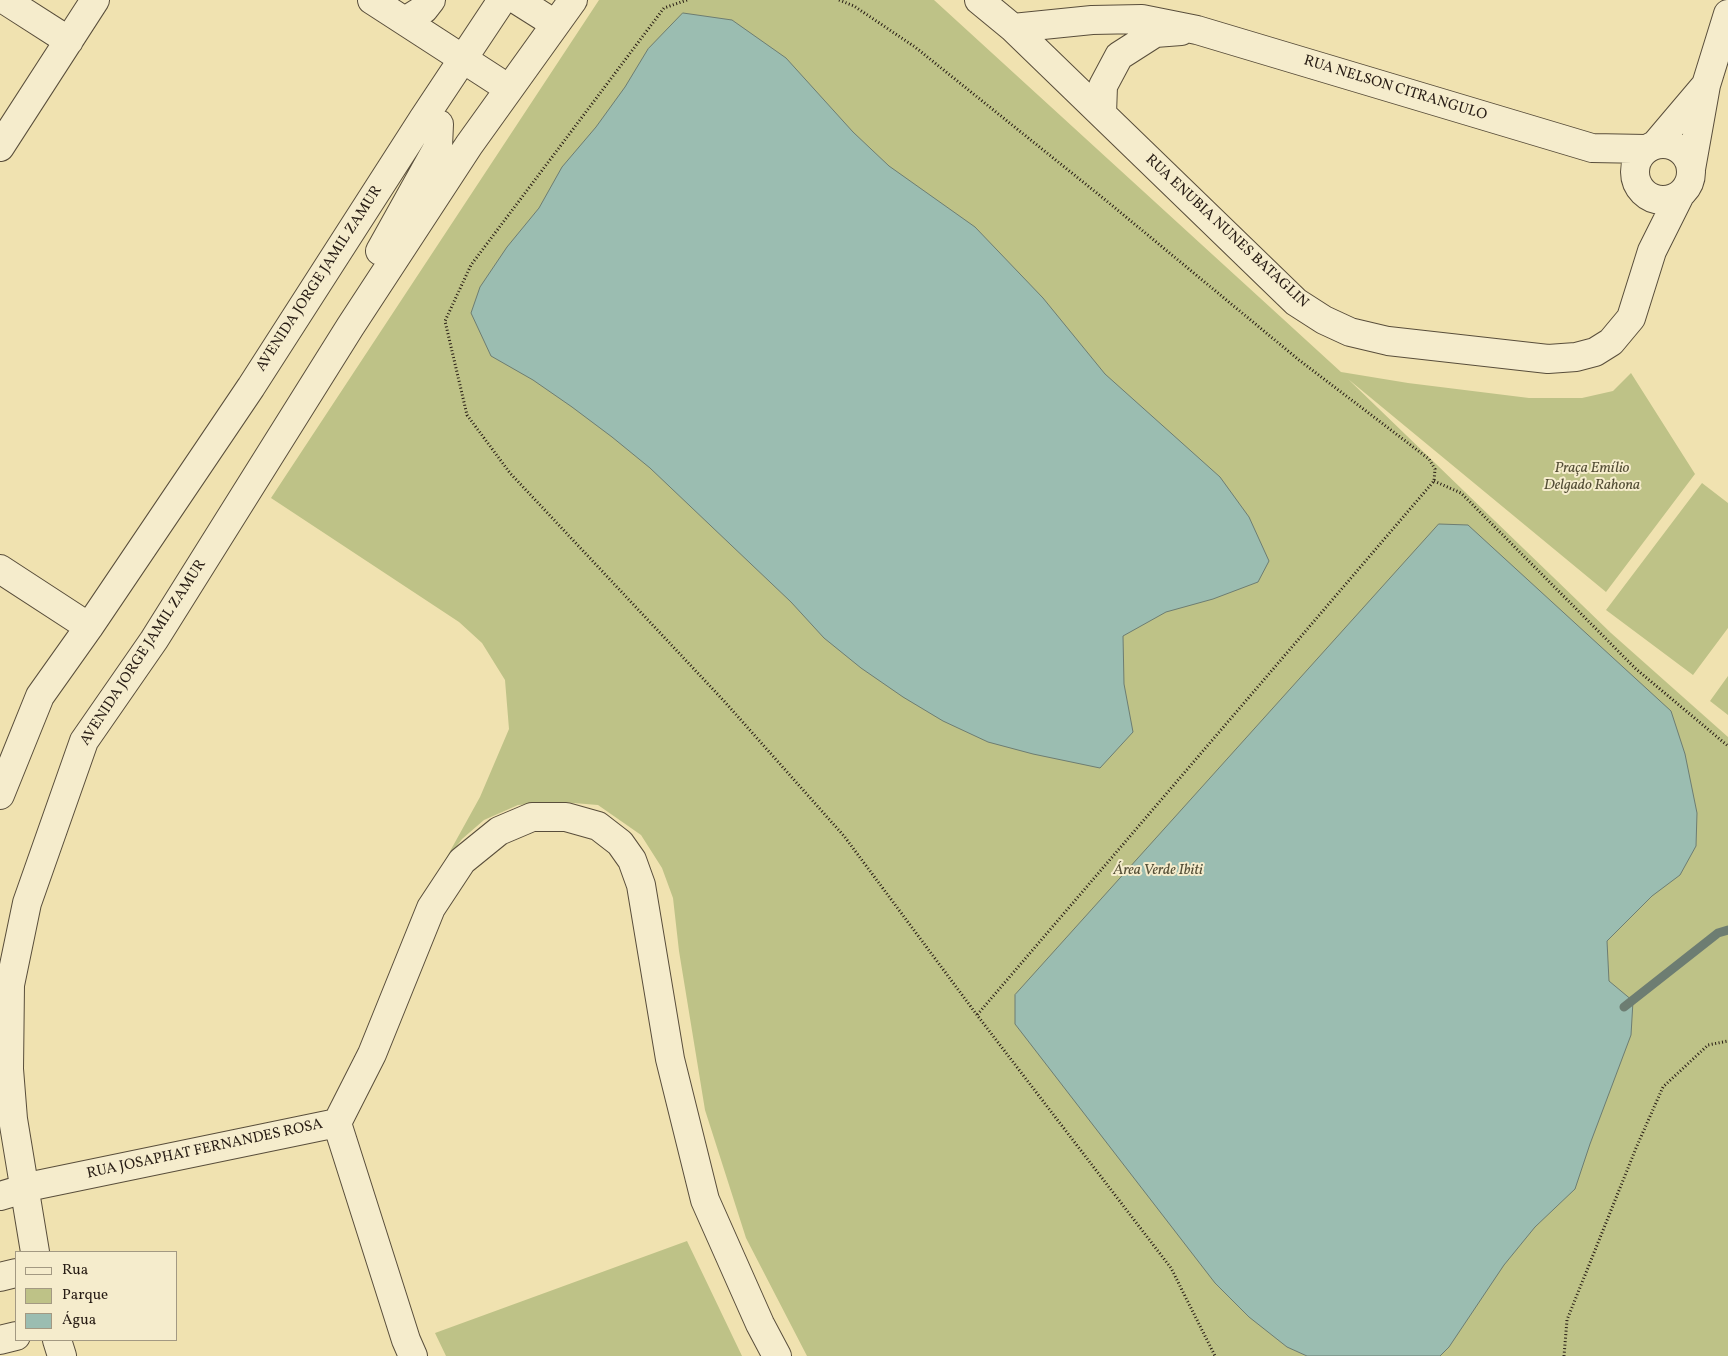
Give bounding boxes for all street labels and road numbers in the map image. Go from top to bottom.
street label: RUA NELSON CITRANGULO [1301,53,1489,125]
street label: RUA ENUBIA NUNES BATAGLIN [1141,152,1311,312]
street label: AVENIDA JORGE JAMIL ZAMUR [253,183,387,375]
street label: AVENIDA JORGE JAMIL ZAMUR [77,557,211,749]
street label: RUA JOSAPHAT FERNANDES ROSA [85,1116,325,1184]

